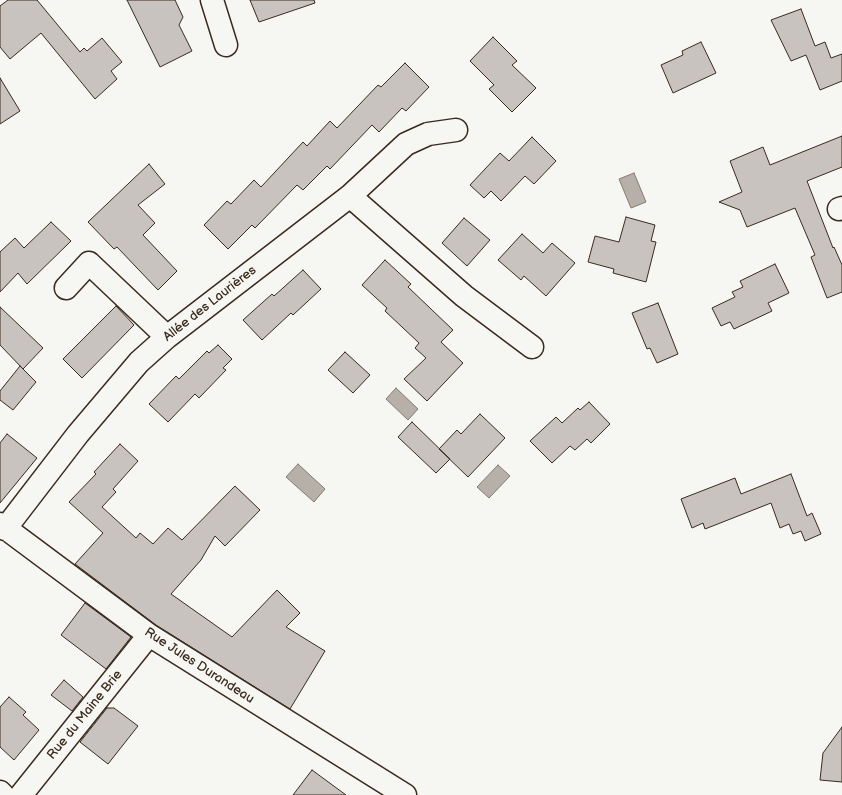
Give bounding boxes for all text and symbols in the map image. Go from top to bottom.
street label: Allée des Laurières [160,263,260,345]
street label: Rue Jules Durandeau [141,625,257,707]
street label: Rue du Maine Brie [44,667,126,763]

